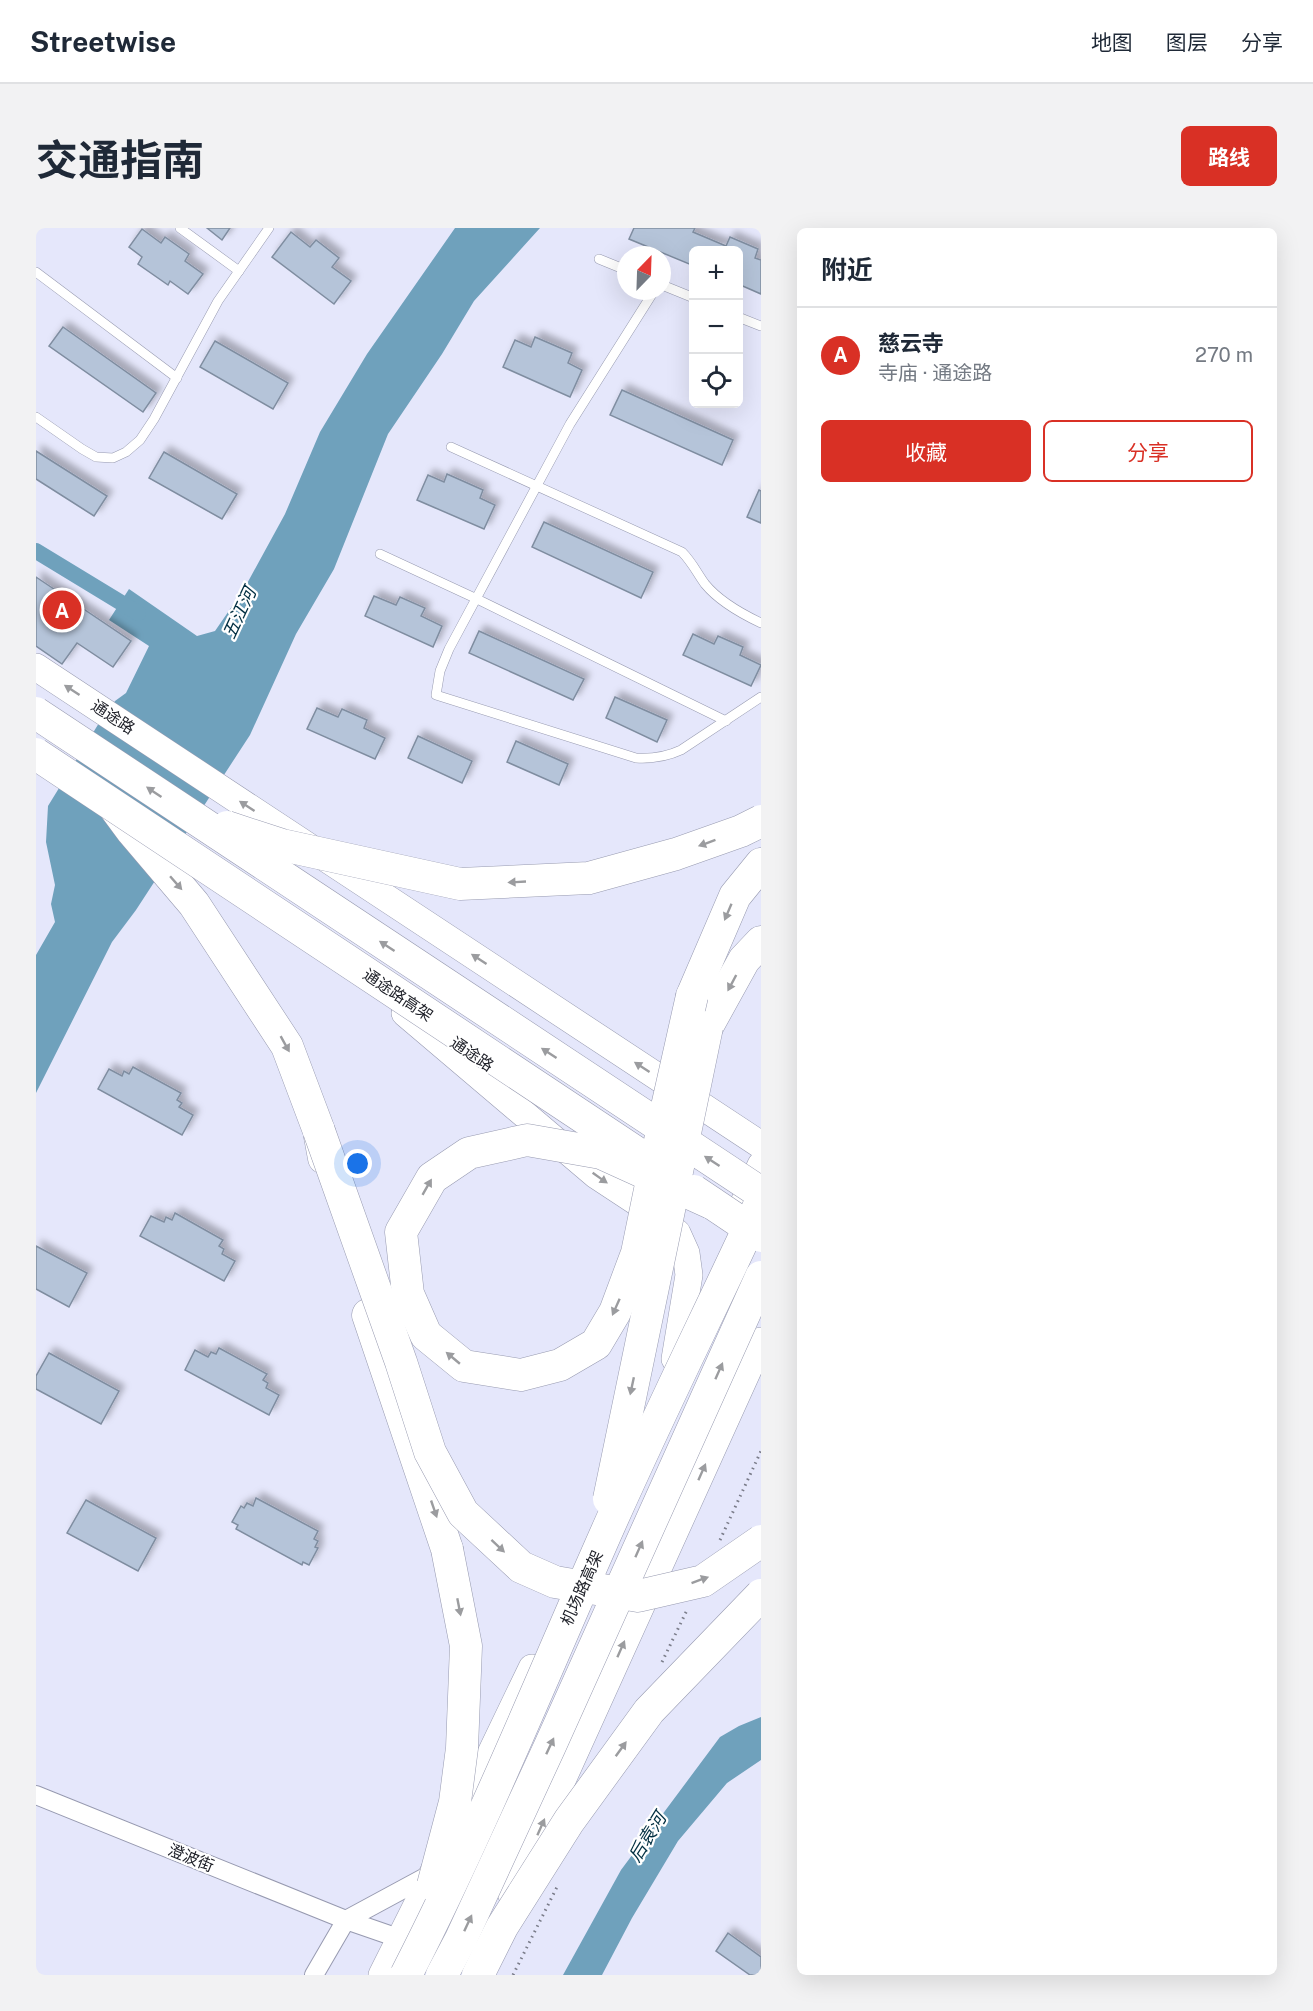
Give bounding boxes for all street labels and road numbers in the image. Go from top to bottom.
street label: 通途路 [88,696,138,738]
street label: 通途路高架 [360,965,436,1025]
street label: 通途路 [447,1033,497,1075]
street label: 机场路高架 [557,1548,607,1628]
street label: 澄波街 [165,1840,217,1876]

